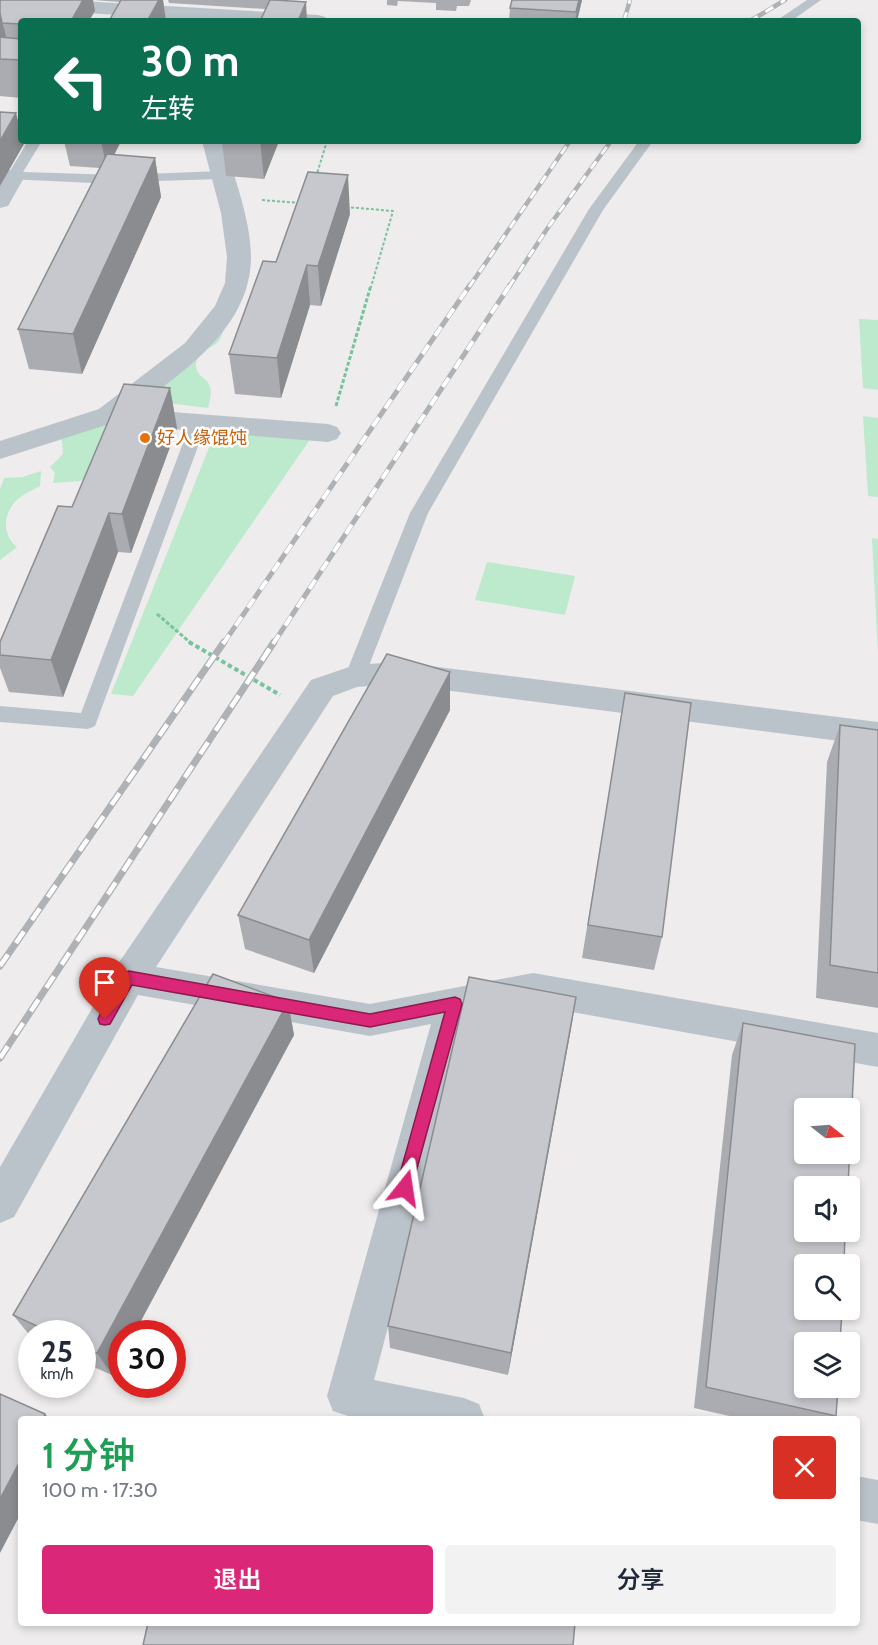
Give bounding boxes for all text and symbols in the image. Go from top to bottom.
text: 30 m [141,35,239,87]
icon: left [42,42,120,120]
text: 左转 [141,92,195,125]
place label: 好人缘馄饨 [157,427,247,449]
marker: 好人缘馄饨 [138,431,152,445]
pin [79,957,130,1019]
icon: arrive [88,966,121,999]
north arrow [794,1098,860,1164]
map controls [794,1098,860,1398]
position arrow [373,1156,437,1220]
button: sound [794,1176,860,1242]
button: search [794,1254,860,1320]
speed limit sign: 30 [108,1320,186,1398]
button: layers [794,1332,860,1398]
text: 25 [41,1333,73,1370]
text: km/h [41,1365,73,1383]
text: 1 分钟 [42,1433,135,1477]
button: close [773,1436,836,1499]
text: 100 m · 17:30 [42,1478,158,1502]
button: 退出 [42,1545,433,1614]
button: 分享 [445,1545,836,1614]

